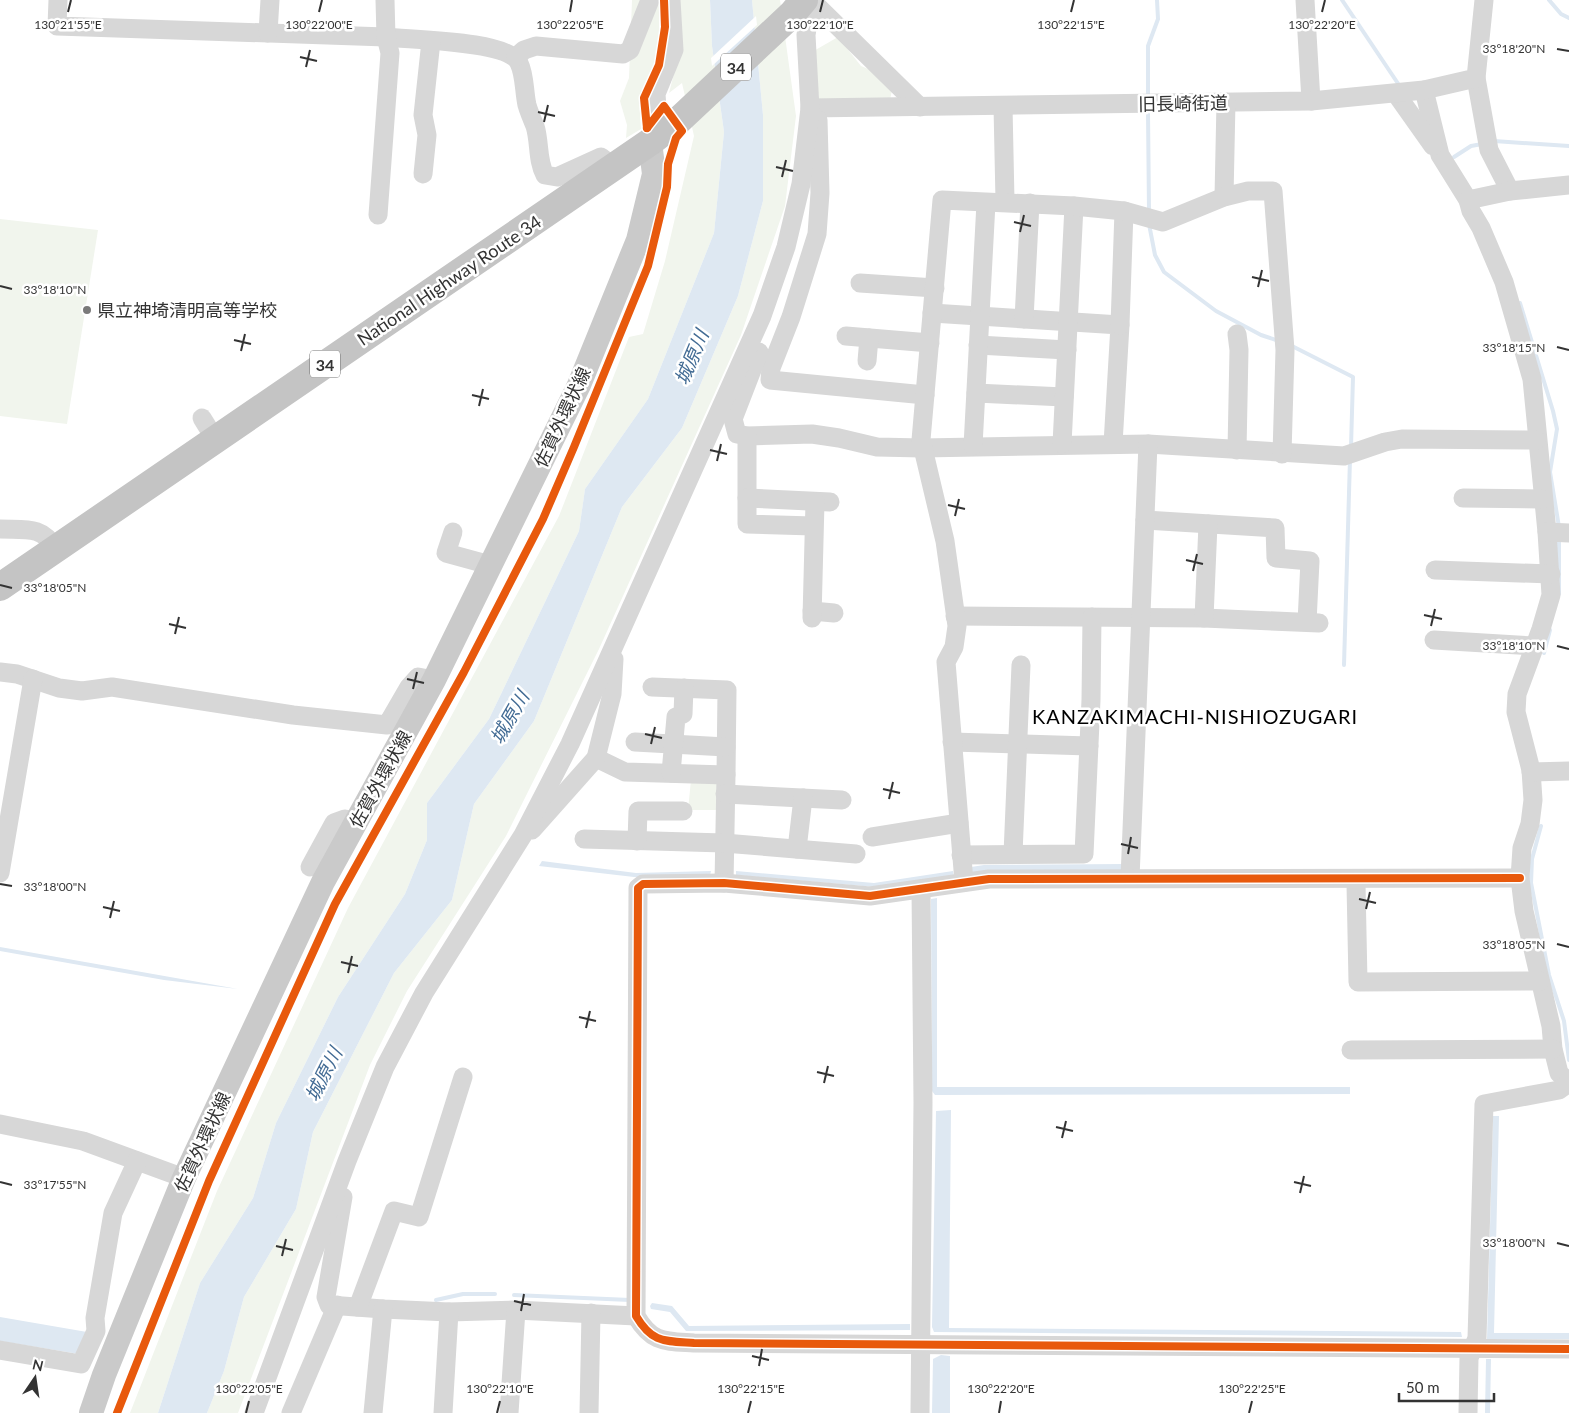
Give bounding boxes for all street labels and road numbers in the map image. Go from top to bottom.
road number: 34 [721,54,751,80]
street label: 旧長崎街道 [1138,91,1228,115]
street label: National Highway Route 34 [353,210,545,350]
road number: 34 [310,350,340,378]
street label: 佐賀外環状線 [529,363,595,471]
street label: 佐賀外環状線 [344,726,416,832]
street label: 佐賀外環状線 [169,1088,235,1196]

